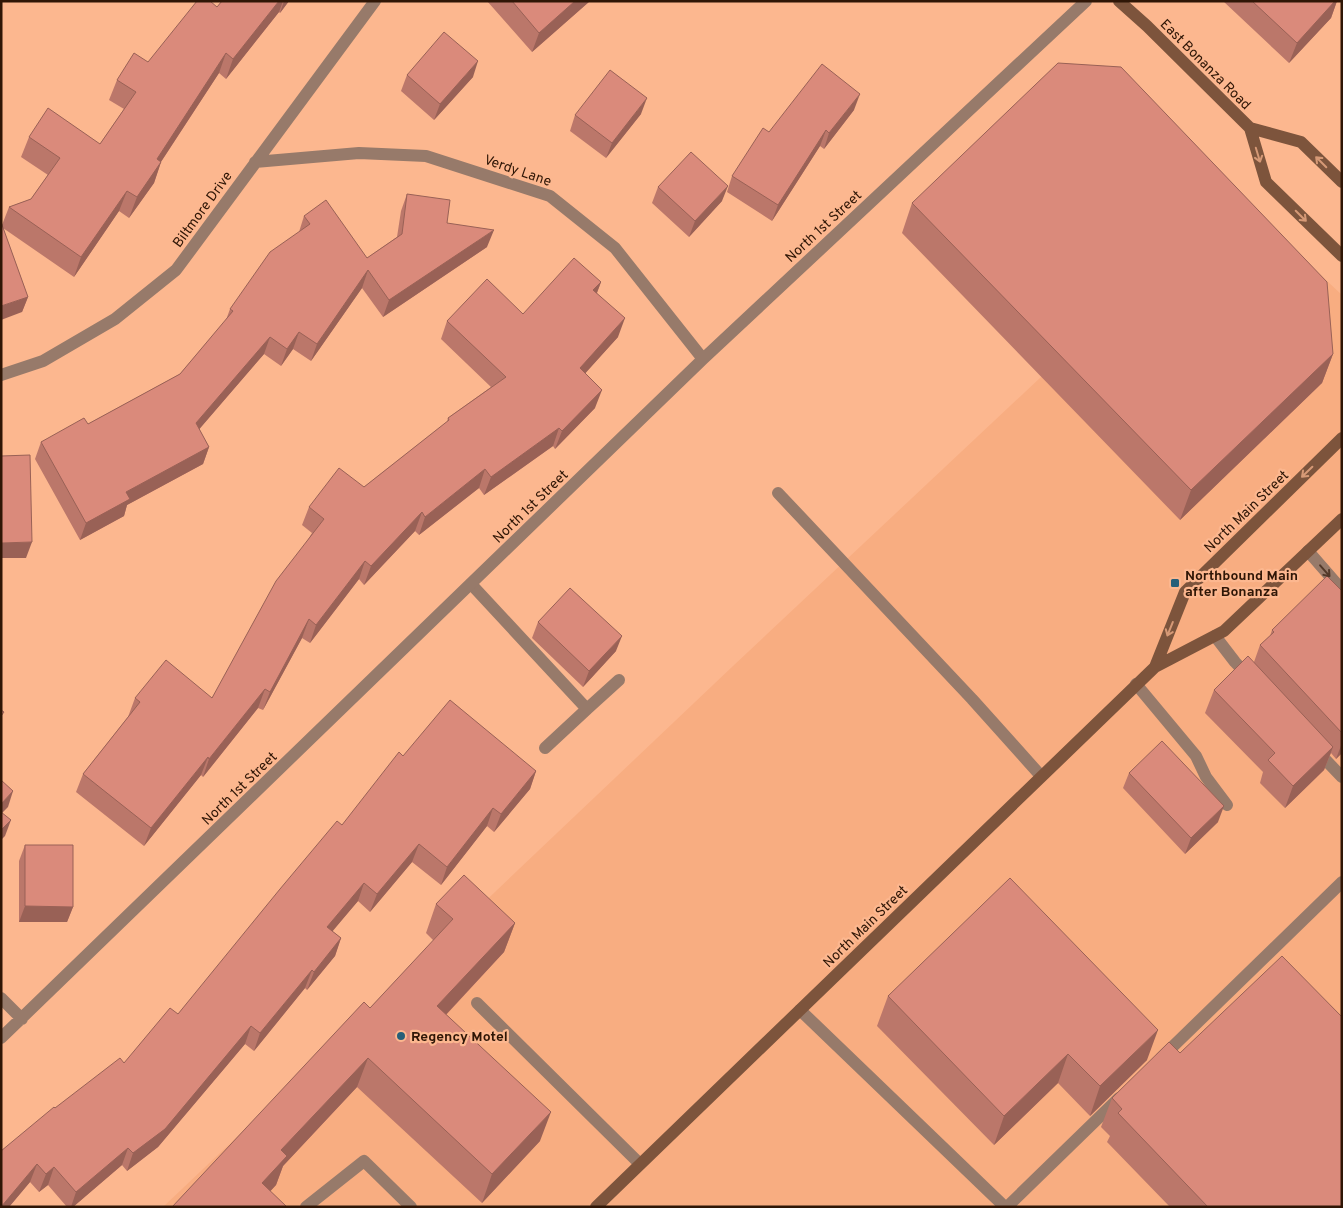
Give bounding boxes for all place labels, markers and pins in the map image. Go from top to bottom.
place label: Northbound Main after Bonanza [1185,568,1298,601]
marker: Northbound Main after Bonanza [1169,577,1181,589]
place label: Regency Motel [411,1029,508,1046]
marker: Regency Motel [395,1030,407,1042]

